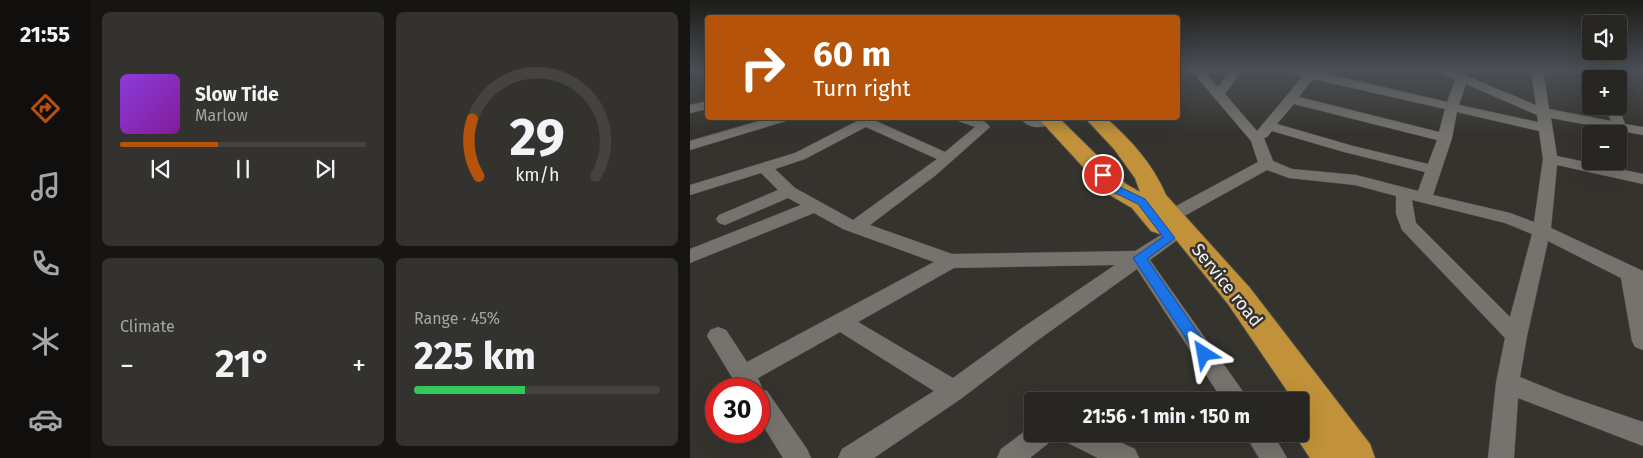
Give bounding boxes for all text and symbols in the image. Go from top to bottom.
map controls [1582,15,1627,170]
button: sound [1582,15,1627,60]
text: 21:55 [20,21,70,48]
text: 60 m [813,33,891,75]
icon: right [730,35,795,100]
button: + [1582,70,1627,115]
text: Turn right [813,75,910,102]
text: Slow Tide [195,83,279,106]
icon: directions [28,91,63,126]
text: Marlow [195,106,248,125]
text: 29 [509,106,565,169]
button: − [1582,125,1627,170]
pin [1082,154,1124,196]
icon: previous [147,155,175,183]
icon: pause [229,155,257,183]
icon: next [311,155,339,183]
icon: arrive [1089,161,1117,189]
text: km/h [515,164,559,186]
icon: music [28,169,63,204]
street label: Service road [1187,239,1267,331]
icon: phone [28,246,63,281]
text: Range · 45% [414,309,500,328]
text: Climate [120,317,175,336]
icon: climate [28,324,63,359]
position arrow [1177,327,1229,379]
text: 225 km [414,333,536,379]
text: 21° [215,341,271,387]
text: − [120,349,134,382]
text: + [352,349,366,382]
speed limit sign: 30 [705,378,770,443]
icon: car [28,402,63,437]
text: 21:56 · 1 min · 150 m [1083,405,1250,428]

